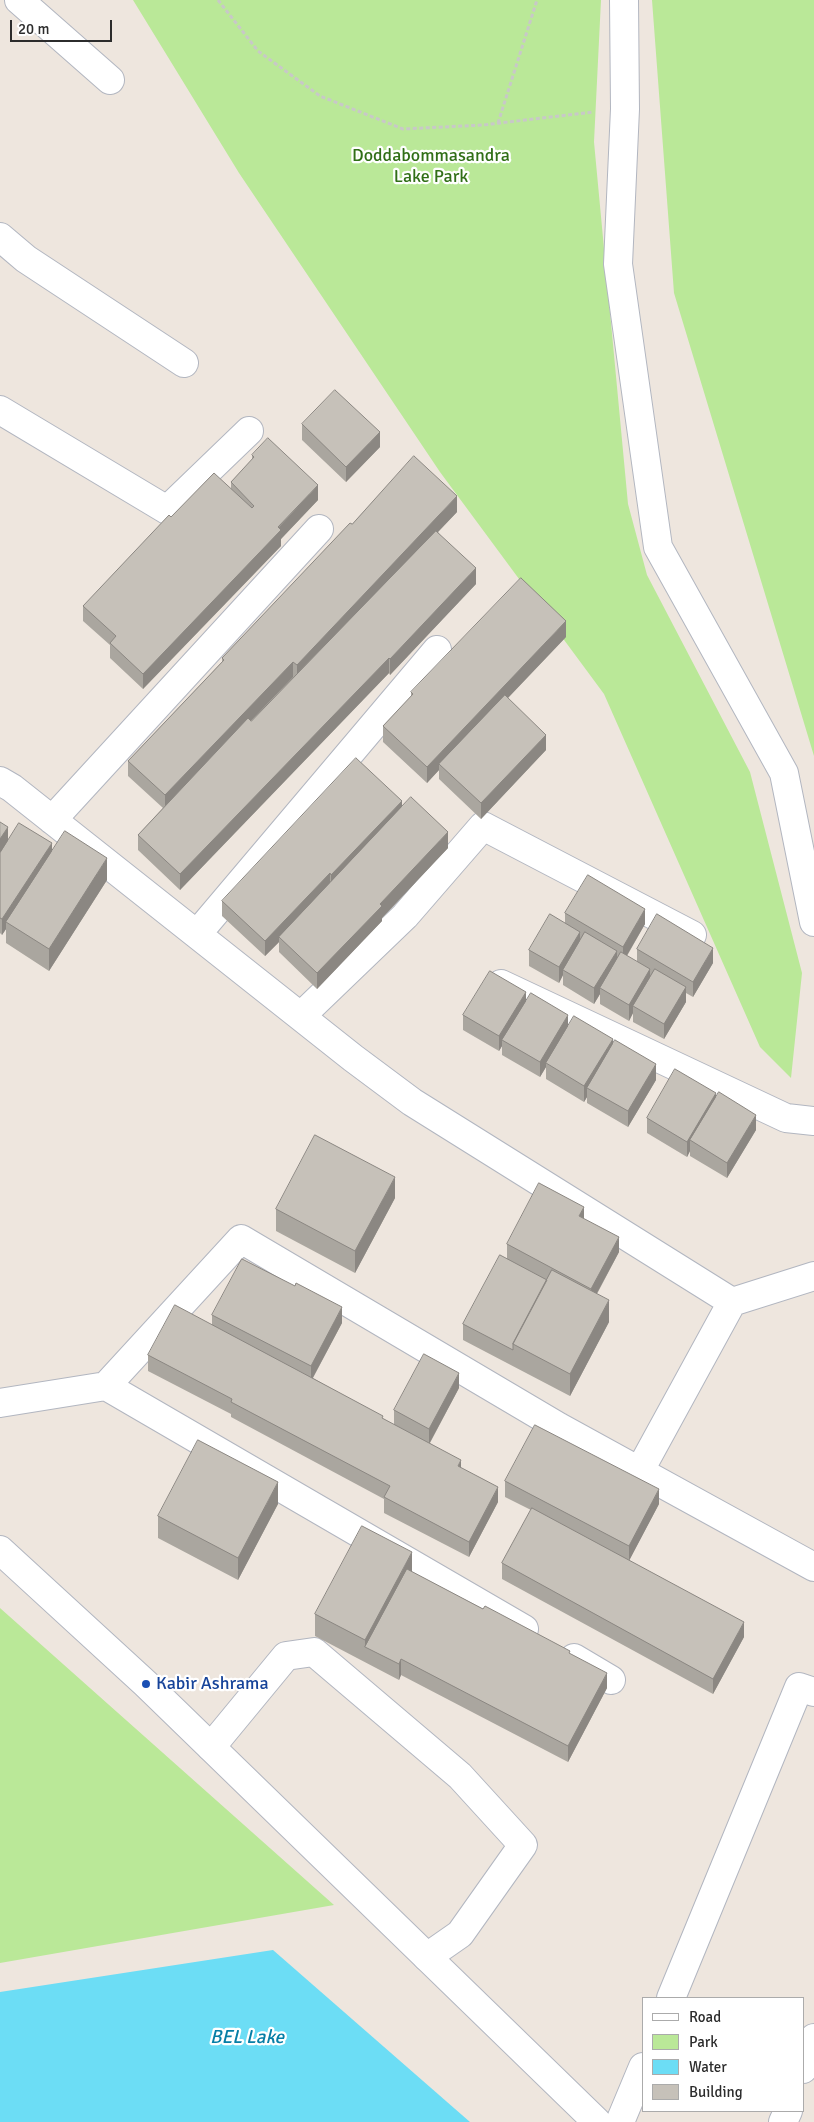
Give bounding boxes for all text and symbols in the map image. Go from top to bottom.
scale bar [12,10,115,42]
text: 20 m [18,20,49,38]
park label: Doddabommasandra Lake Park [352,145,510,188]
place label: Kabir Ashrama [156,1673,269,1695]
marker: Kabir Ashrama [140,1678,152,1690]
legend [642,1997,804,2112]
text: Road [689,2008,721,2026]
water label: BEL Lake [210,2027,284,2049]
text: Park [689,2033,718,2051]
text: Water [689,2058,727,2076]
text: Building [689,2083,743,2101]

